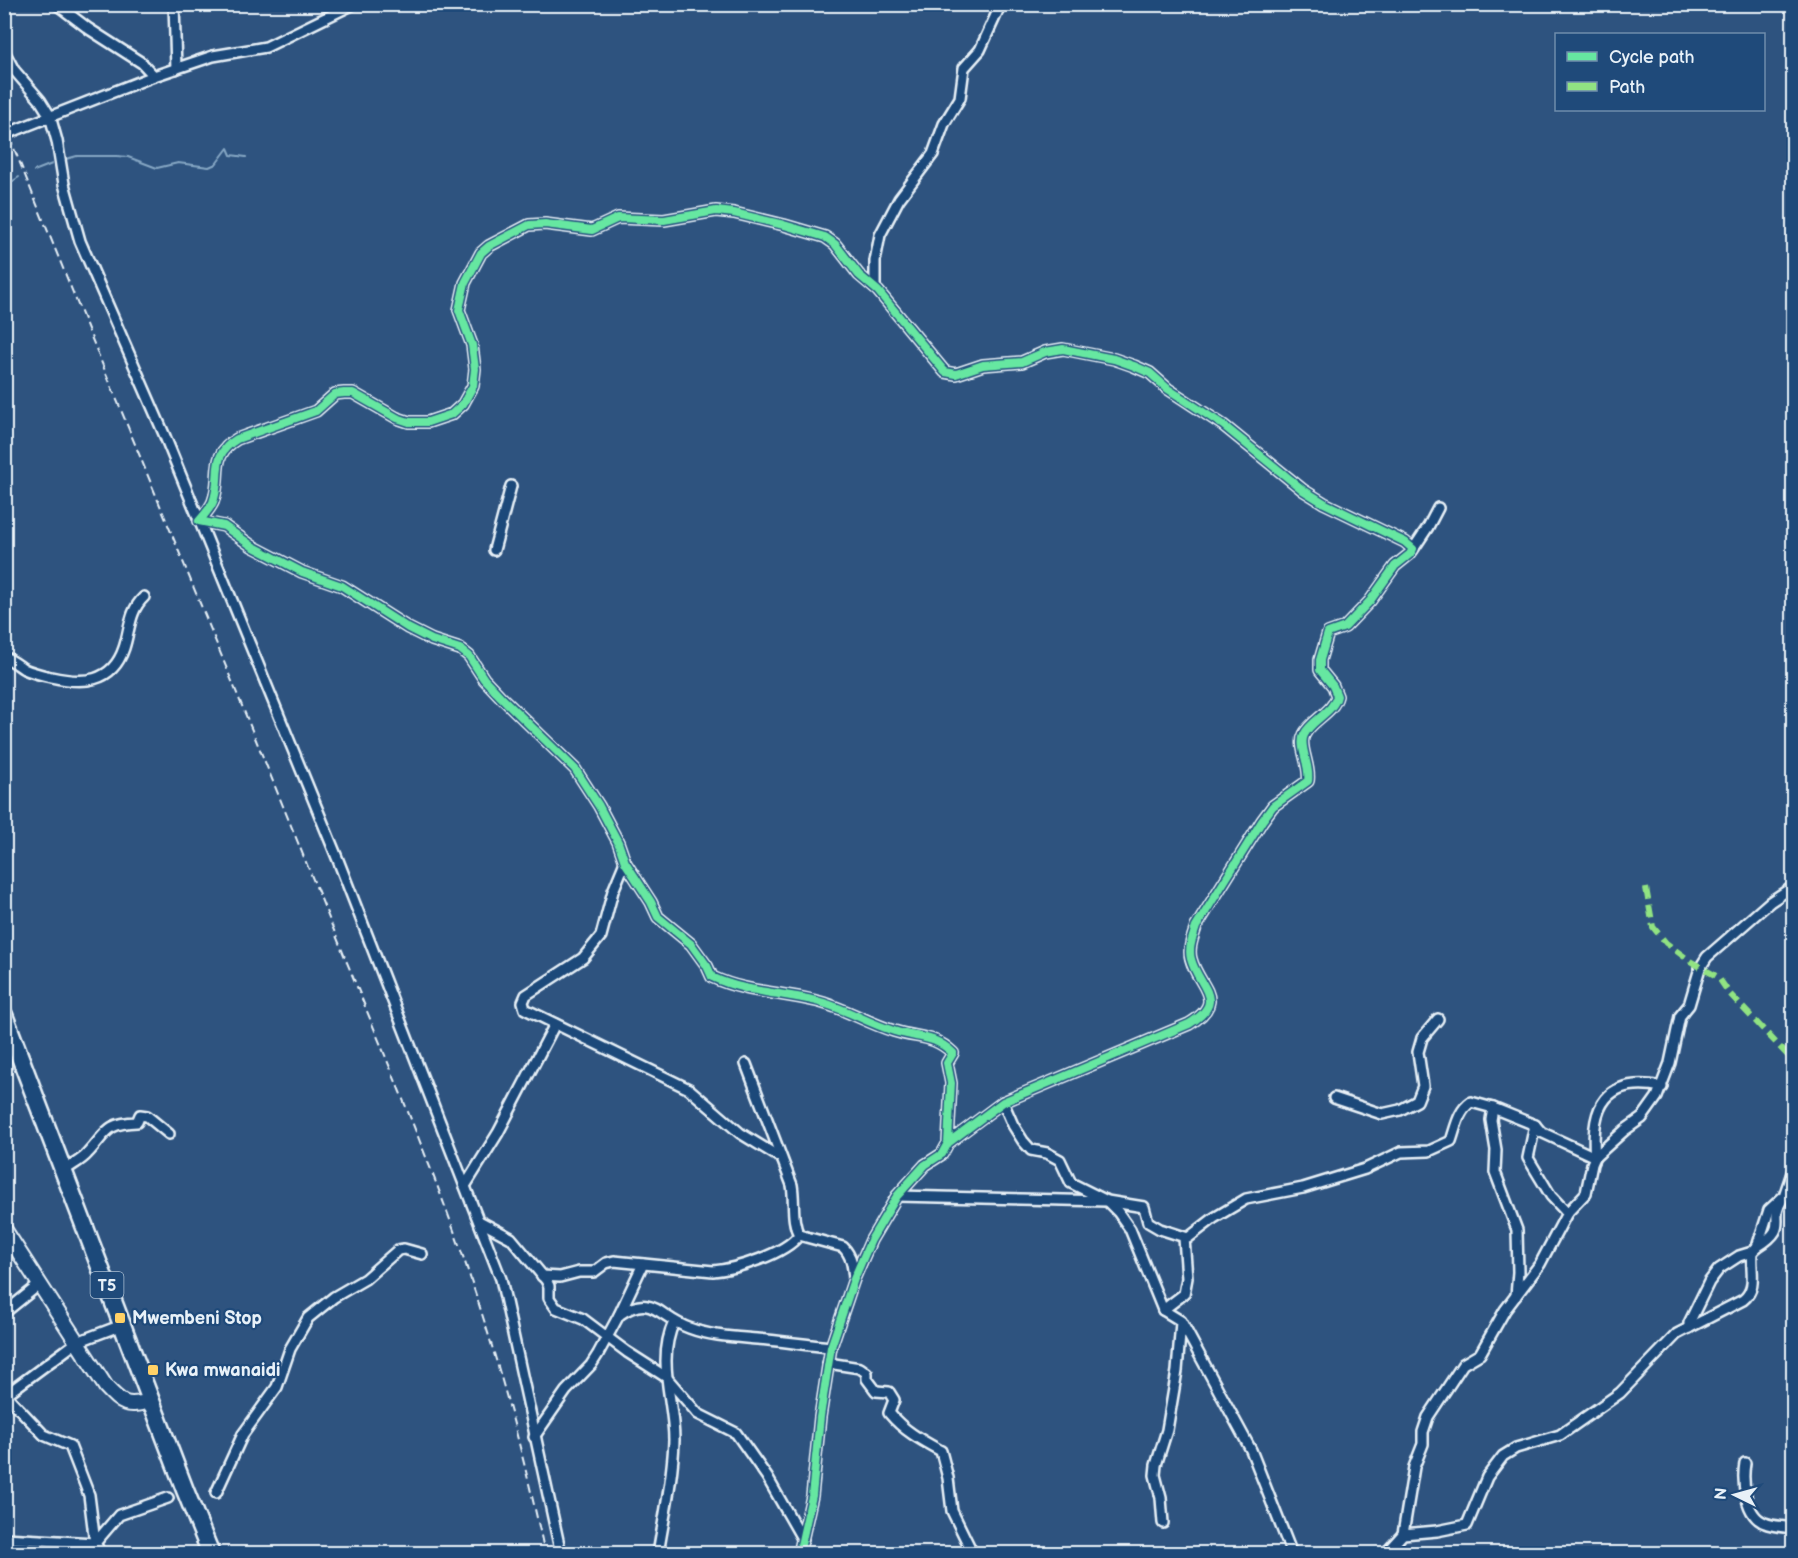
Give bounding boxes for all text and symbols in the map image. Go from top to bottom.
legend [1555,33,1765,111]
text: Cycle path [1609,47,1695,68]
text: Path [1609,77,1645,98]
road number: T5 [90,1272,124,1298]
place label: Mwembeni Stop [132,1308,262,1329]
marker: Mwembeni Stop [113,1311,127,1325]
place label: Kwa mwanaidi [165,1360,280,1381]
marker: Kwa mwanaidi [146,1363,160,1377]
north arrow [1705,1465,1765,1525]
text: N [1712,1487,1732,1501]

